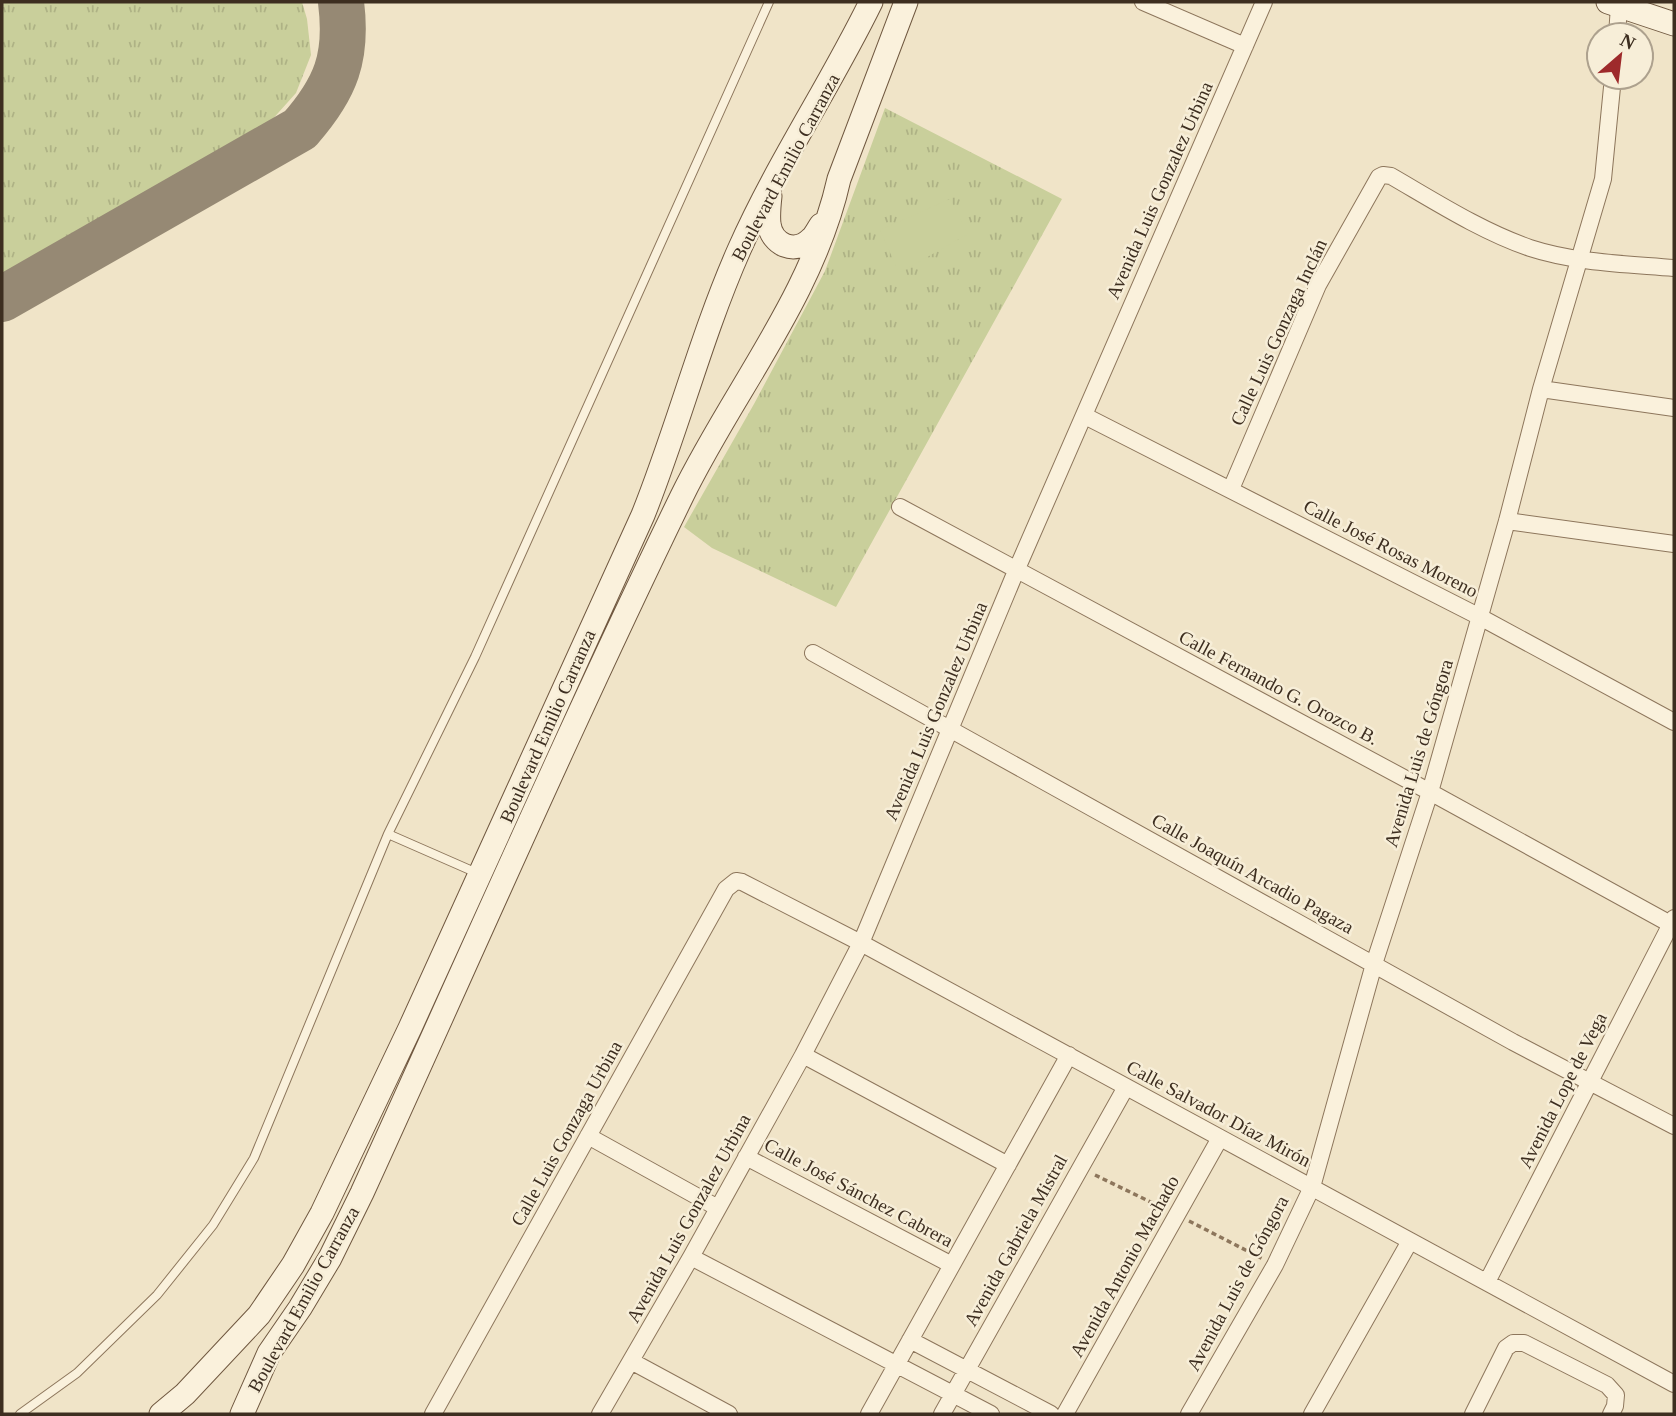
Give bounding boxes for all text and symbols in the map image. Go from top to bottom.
north arrow [1585,21,1655,91]
text: N [1617,29,1639,54]
street label: Boulevard Emilio Carranza [727,70,844,264]
street label: Avenida Luis Gonzalez Urbina [1102,78,1217,302]
street label: Calle Luis Gonzaga Inclán [1226,235,1331,429]
street label: Calle José Rosas Moreno [1300,495,1481,602]
street label: Avenida Luis Gonzalez Urbina [880,598,991,824]
street label: Boulevard Emilio Carranza [495,626,600,826]
street label: Calle Fernando G. Orozco B. [1176,626,1382,749]
street label: Avenida Luis de Góngora [1380,656,1457,850]
street label: Calle Joaquín Arcadio Pagaza [1148,809,1358,938]
street label: Avenida Lope de Vega [1514,1008,1611,1172]
street label: Calle Luis Gonzaga Urbina [507,1037,626,1229]
street label: Calle Salvador Díaz Mirón [1123,1056,1315,1171]
street label: Avenida Luis Gonzalez Urbina [622,1110,755,1326]
street label: Calle José Sánchez Cabrera [761,1134,957,1251]
street label: Avenida Gabriela Mistral [960,1151,1071,1330]
street label: Avenida Antonio Machado [1066,1172,1183,1361]
street label: Avenida Luis de Góngora [1182,1192,1293,1374]
street label: Boulevard Emilio Carranza [244,1202,364,1396]

